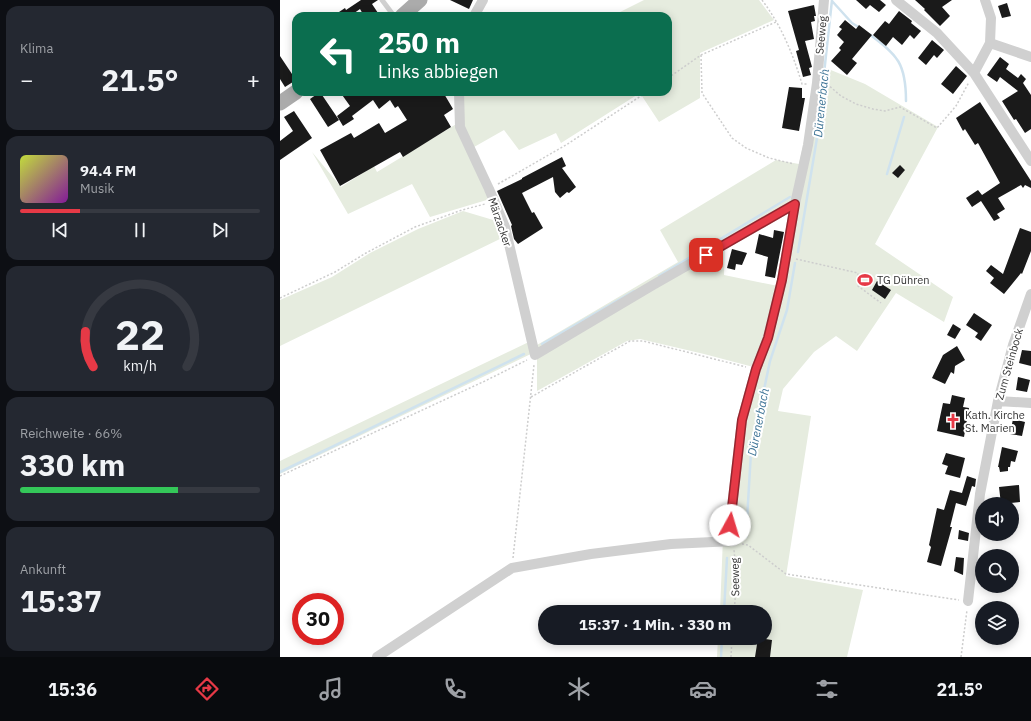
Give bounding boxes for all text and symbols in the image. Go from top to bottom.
street label: Seeweg [812,15,830,55]
text: 250 m [378,24,460,61]
icon: left [312,28,364,80]
text: Klima [20,40,53,57]
text: 21.5° [101,60,179,99]
text: Links abbiegen [378,60,498,83]
text: − [20,65,33,94]
text: + [247,65,260,94]
water label: Dürenerbach [810,68,832,138]
text: 94.4 FM [80,161,136,180]
text: Musik [80,180,114,197]
street label: Märzacker [485,196,515,248]
icon: previous [49,219,71,241]
icon: pause [129,219,151,241]
icon: next [209,219,231,241]
pin [689,238,723,272]
icon: arrive [695,244,717,266]
sports icon: TG Dühren [856,271,874,289]
place label: TG Dühren [877,273,929,287]
text: 22 [115,306,165,360]
street label: Zum Steinbock [992,326,1026,401]
text: km/h [123,355,157,374]
water label: Dürenerbach [744,387,772,457]
place label: Kath. Kirche St. Marien [965,408,1025,435]
church icon: Kath. Kirche St. Marien [944,412,962,430]
text: Reichweite · 66% [20,425,122,442]
text: 330 km [20,445,125,484]
map controls [975,497,1019,645]
button: sound [975,497,1019,541]
position arrow [709,504,751,546]
button: search [975,549,1019,593]
street label: Seeweg [728,557,742,596]
text: Ankunft [20,561,66,578]
text: 15:37 [20,581,102,620]
speed limit sign: 30 [292,593,344,645]
button: layers [975,601,1019,645]
text: 15:37 · 1 Min. · 330 m [579,615,731,634]
icon: directions [193,675,221,703]
icon: music [317,675,345,703]
icon: phone [441,675,469,703]
icon: climate [565,675,593,703]
icon: car [689,675,717,703]
icon: filters [813,675,841,703]
text: 15:36 [48,678,97,701]
text: 21.5° [937,678,983,701]

